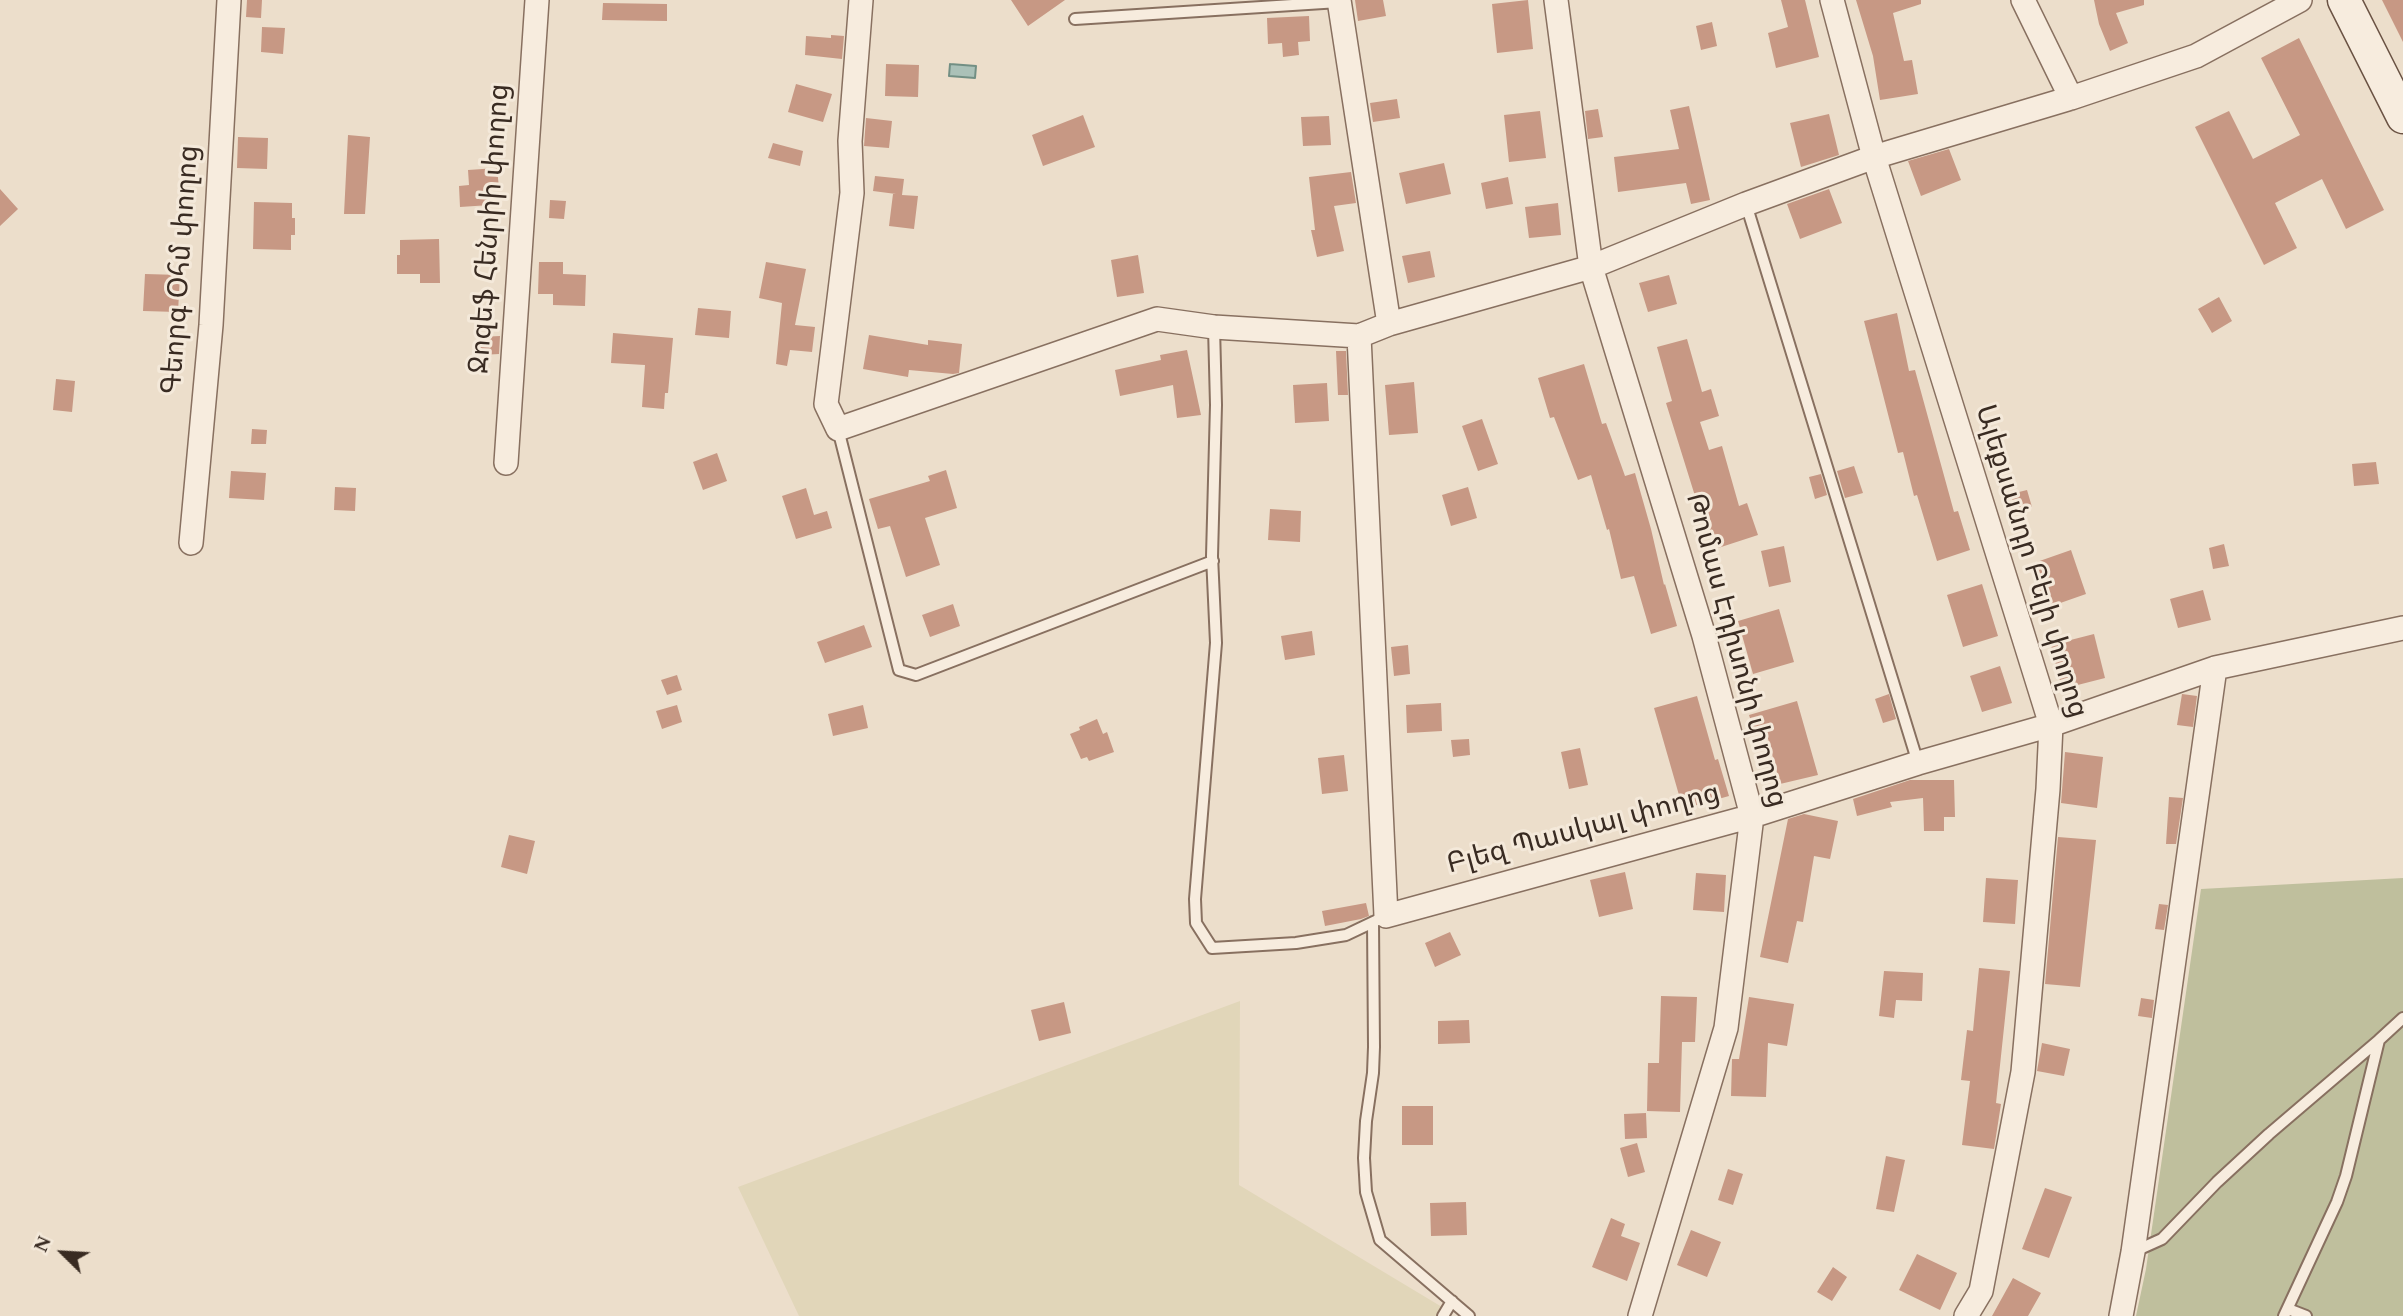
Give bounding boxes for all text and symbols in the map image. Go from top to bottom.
street label: Ջոզեֆ Հենրիի փողոց [465,83,519,375]
street label: Գեորգ Օհմ փողոց [158,144,208,396]
street label: Ալեքսանդր Բելի փողոց [1965,401,2093,723]
street label: Թոմաս Էդիսոնի փողոց [1676,490,1792,812]
street label: Բլեզ Պասկալ փողոց [1444,778,1724,884]
north arrow [28,1218,98,1288]
text: N [27,1231,60,1257]

